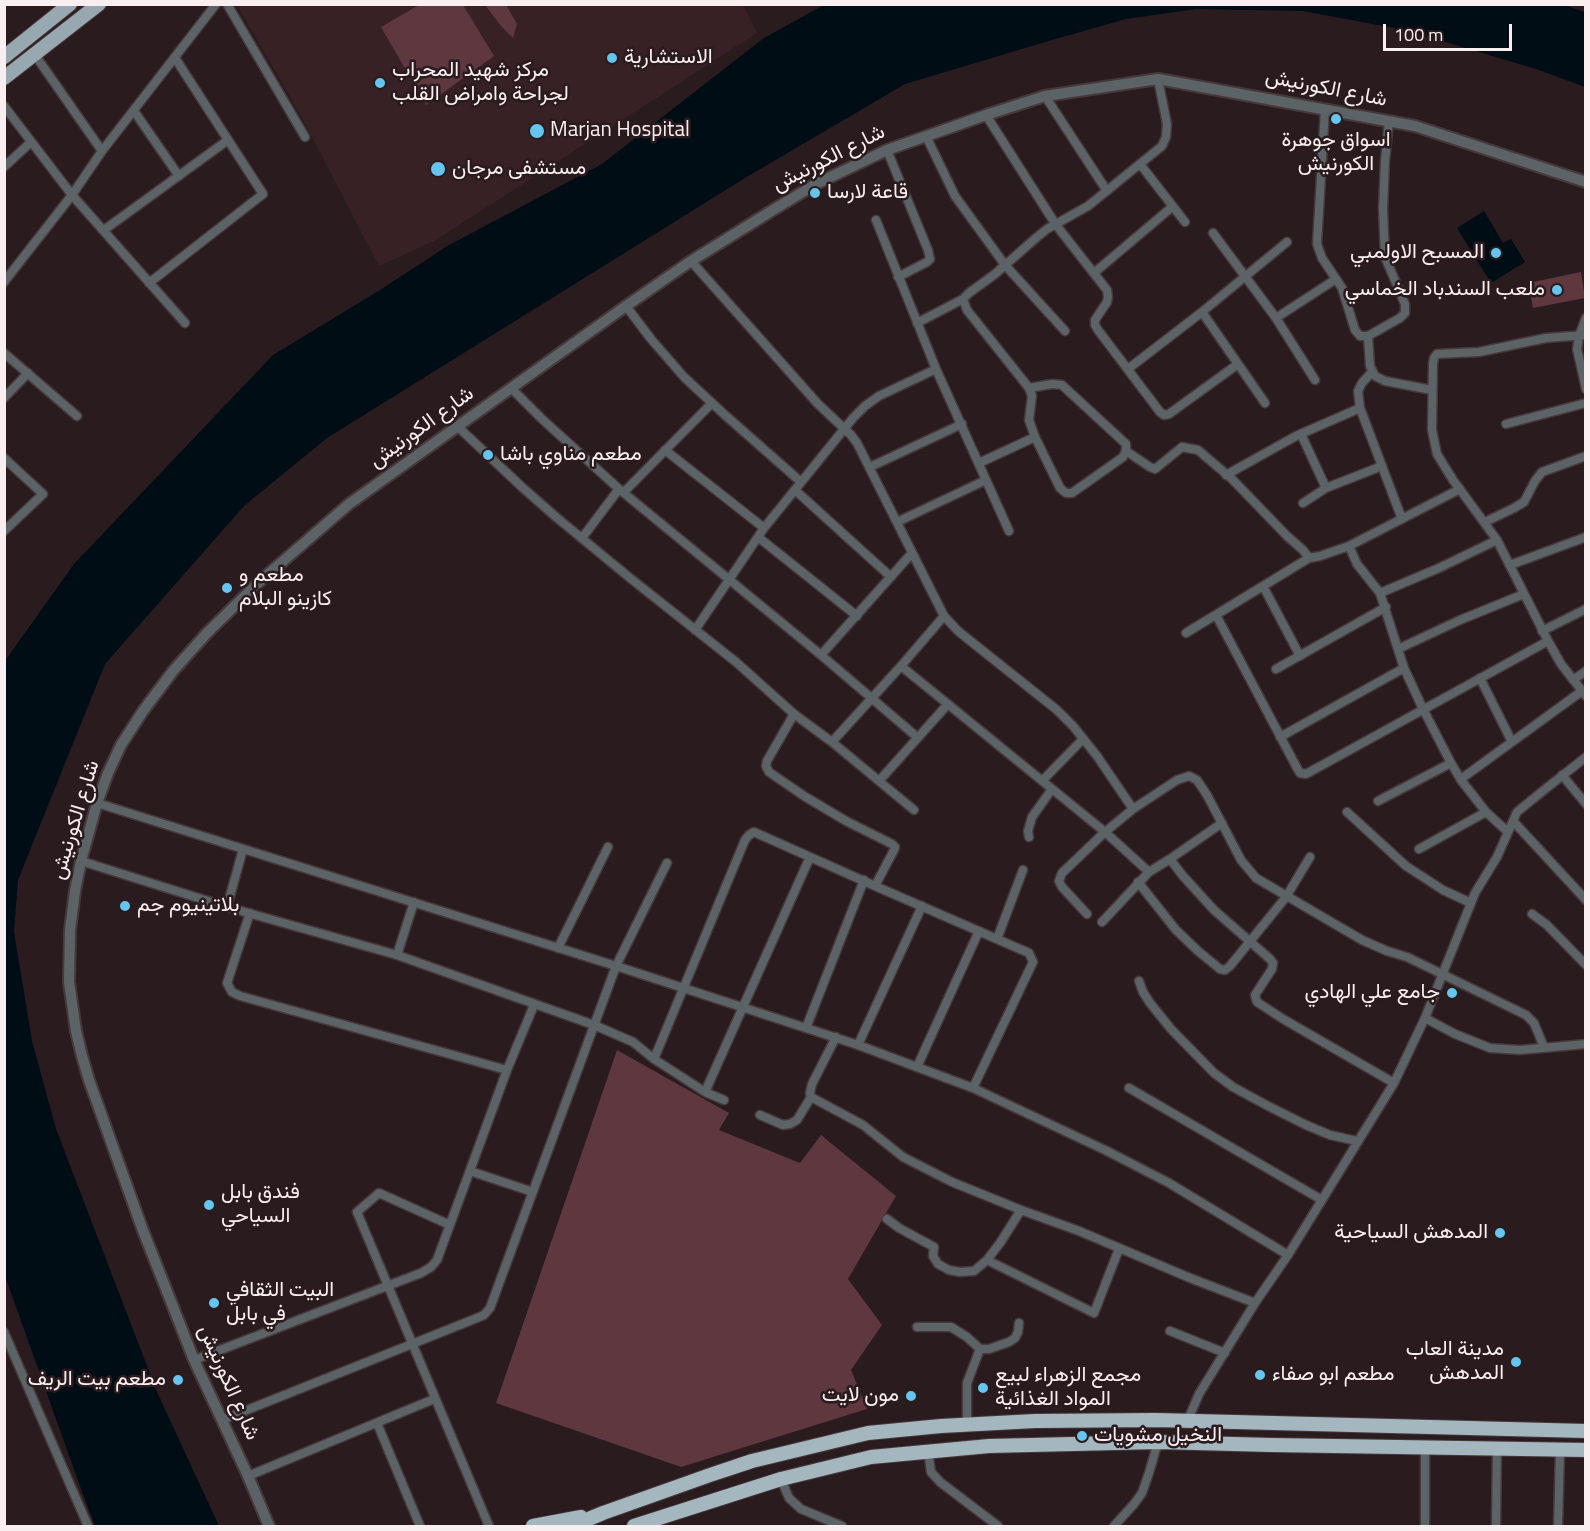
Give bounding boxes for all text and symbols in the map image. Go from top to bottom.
scale bar [1386,12,1515,50]
text: 100 m [1394,21,1443,48]
place label: الاستشارية [624,45,713,71]
marker: الاستشارية [605,51,619,65]
place label: مركز شهيد المحراب لجراحة وامراض القلب [392,58,569,108]
street label: شارع الكورنيش [1263,65,1389,113]
marker: مركز شهيد المحراب لجراحة وامراض القلب [373,76,387,90]
marker: اسواق جوهرة الكورنيش [1329,112,1343,126]
place label: Marjan Hospital [550,118,690,144]
street label: شارع الكورنيش [768,120,890,198]
marker: Marjan Hospital [528,122,546,140]
place label: اسواق جوهرة الكورنيش [1281,128,1391,178]
place label: مستشفى مرجان [452,156,586,182]
marker: مستشفى مرجان [429,160,447,178]
place label: قاعة لارسا [827,180,908,206]
marker: قاعة لارسا [808,186,822,200]
place label: المسبح الاولمبي [1350,240,1484,266]
marker: المسبح الاولمبي [1489,246,1503,260]
place label: ملعب السندباد الخماسي [1345,277,1545,303]
marker: ملعب السندباد الخماسي [1550,283,1564,297]
street label: شارع الكورنيش [365,382,479,474]
place label: مطعم مناوي باشا [500,442,642,468]
marker: مطعم مناوي باشا [481,448,495,462]
place label: مطعم و كازينو البلام [239,563,332,613]
marker: مطعم و كازينو البلام [220,581,234,595]
street label: شارع الكورنيش [46,757,106,883]
place label: بلاتينيوم جم [137,893,240,919]
marker: بلاتينيوم جم [118,899,132,913]
place label: جامع علي الهادي [1304,980,1440,1006]
marker: جامع علي الهادي [1445,986,1459,1000]
place label: فندق بابل السياحي [221,1180,300,1230]
marker: فندق بابل السياحي [202,1198,216,1212]
place label: المدهش السياحية [1334,1220,1488,1246]
marker: المدهش السياحية [1493,1226,1507,1240]
place label: البيت الثقافي في بابل [226,1278,334,1328]
marker: البيت الثقافي في بابل [207,1296,221,1310]
street label: شارع الكورنيش [191,1322,265,1444]
place label: مدينة العاب المدهش [1406,1337,1504,1387]
marker: مدينة العاب المدهش [1509,1355,1523,1369]
place label: مطعم ابو صفاء [1272,1362,1394,1388]
place label: مجمع الزهراء لبيع المواد الغذائية [995,1363,1141,1413]
place label: مطعم بيت الريف [28,1367,166,1393]
marker: مطعم ابو صفاء [1253,1368,1267,1382]
marker: مطعم بيت الريف [171,1373,185,1387]
marker: مجمع الزهراء لبيع المواد الغذائية [976,1381,990,1395]
place label: مون لايت [822,1383,899,1409]
marker: مون لايت [904,1389,918,1403]
place label: النخيل مشويات [1094,1423,1222,1449]
marker: النخيل مشويات [1075,1429,1089,1443]

